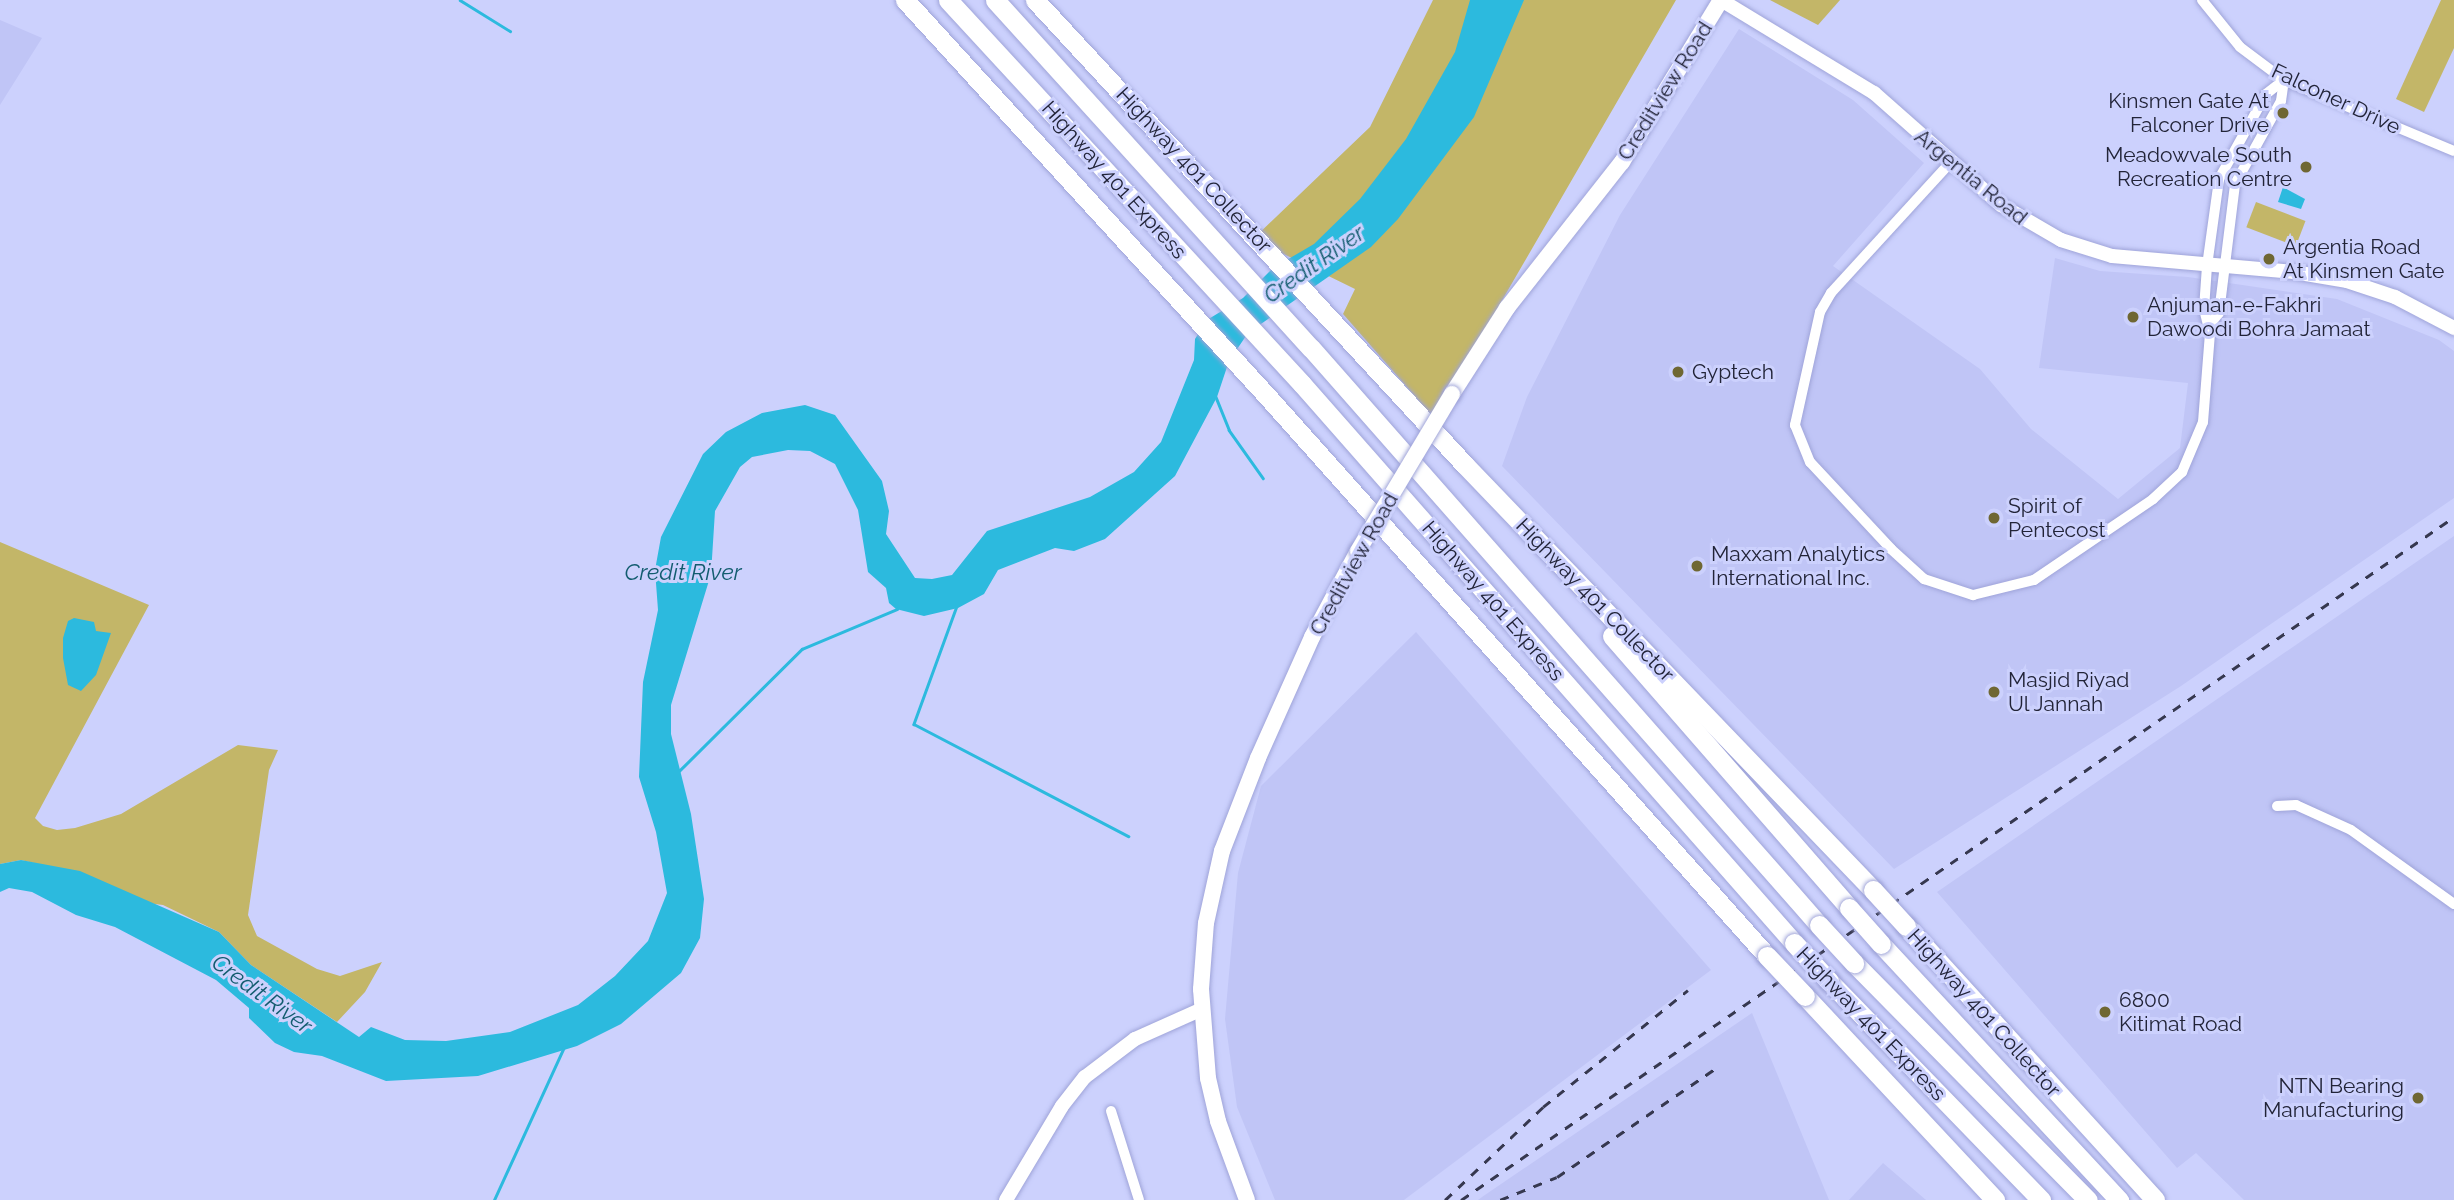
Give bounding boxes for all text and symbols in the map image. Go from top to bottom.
street label: Creditview Road [1612,17,1718,165]
street label: Falconer Drive [2267,58,2405,140]
street label: Highway 401 Collector [1111,82,1277,258]
place label: Kinsmen Gate At Falconer Drive [2108,88,2269,138]
street label: Highway 401 Express [1036,96,1192,264]
marker: Kinsmen Gate At Falconer Drive [2275,105,2291,121]
street label: Argentia Road [1910,124,2032,230]
place label: Meadowvale South Recreation Centre [2105,142,2292,192]
marker: Meadowvale South Recreation Centre [2298,159,2314,175]
water label: Credit River [1258,219,1370,309]
place label: Argentia Road At Kinsmen Gate [2283,234,2444,284]
marker: Argentia Road At Kinsmen Gate [2261,251,2277,267]
place label: Anjuman-e-Fakhri Dawoodi Bohra Jamaat [2147,292,2371,342]
marker: Anjuman-e-Fakhri Dawoodi Bohra Jamaat [2125,309,2141,325]
place label: Gyptech [1692,359,1774,385]
marker: Gyptech [1670,364,1686,380]
street label: Creditview Road [1304,488,1404,640]
place label: Spirit of Pentecost [2008,493,2106,543]
marker: Spirit of Pentecost [1986,510,2002,526]
street label: Highway 401 Collector [1510,513,1680,687]
street label: Highway 401 Express [1416,516,1570,686]
place label: Maxxam Analytics International Inc. [1711,541,1886,591]
water label: Credit River [624,558,742,586]
marker: Maxxam Analytics International Inc. [1689,558,1705,574]
place label: Masjid Riyad Ul Jannah [2008,667,2129,717]
marker: Masjid Riyad Ul Jannah [1986,684,2002,700]
street label: Highway 401 Collector [1902,924,2066,1102]
street label: Highway 401 Express [1791,942,1951,1106]
water label: Credit River [206,948,318,1040]
place label: 6800 Kitimat Road [2119,987,2242,1037]
marker: 6800 Kitimat Road [2097,1004,2113,1020]
place label: NTN Bearing Manufacturing [2263,1073,2404,1123]
marker: NTN Bearing Manufacturing [2410,1090,2426,1106]

